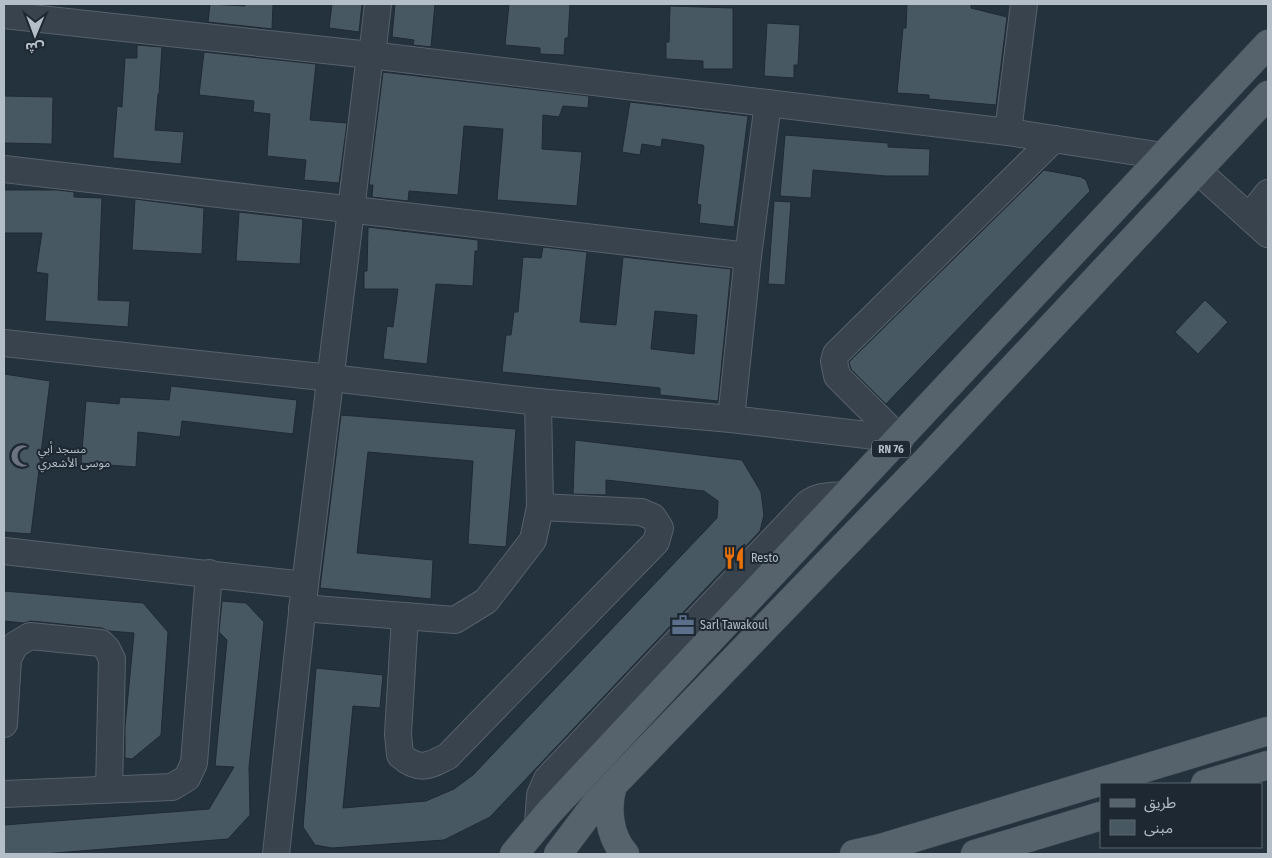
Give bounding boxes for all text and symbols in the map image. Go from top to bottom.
north arrow [10,10,60,60]
text: ش [25,39,45,56]
road number: RN 76 [872,440,910,458]
place label: مسجد أبي موسى الأشعري [38,441,110,473]
mosque icon: مسجد أبي موسى الأشعري [9,443,35,469]
restaurant icon: Resto [721,545,747,571]
place label: Resto [751,551,778,565]
office icon: Sarl Tawakoul [670,612,696,638]
place label: Sarl Tawakoul [700,618,768,632]
legend [1100,783,1262,848]
text: طريق [1144,794,1176,813]
text: مبنى [1144,819,1173,837]

